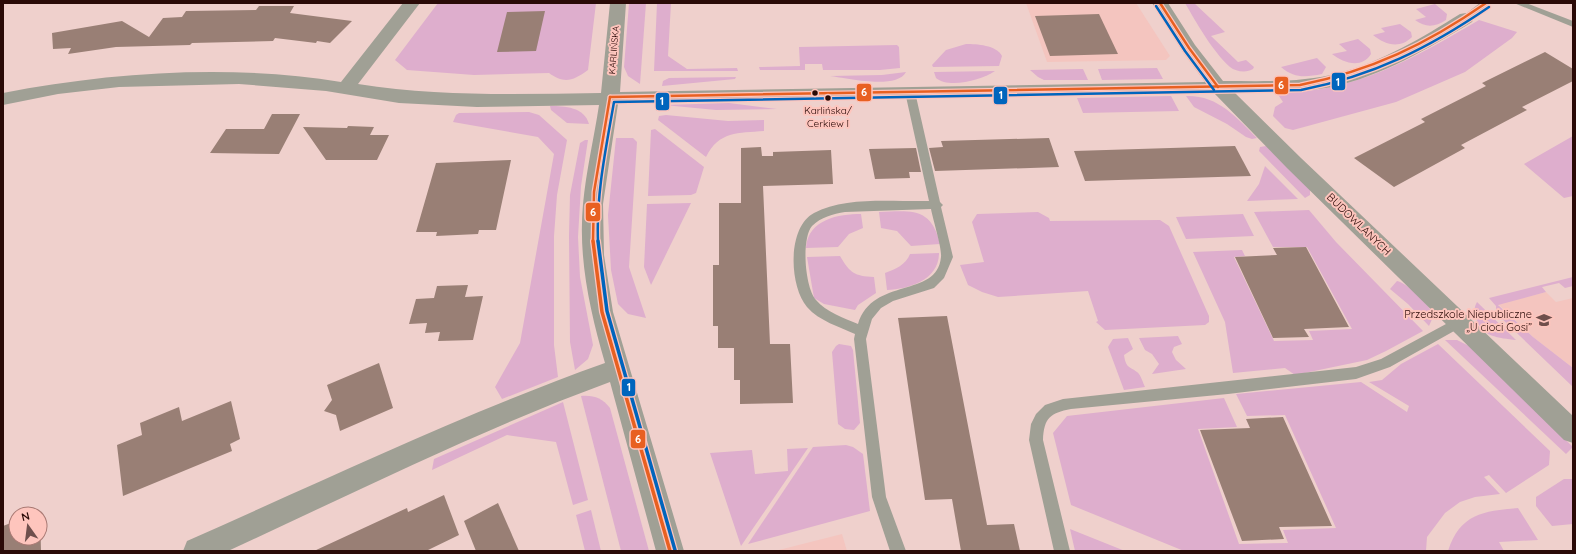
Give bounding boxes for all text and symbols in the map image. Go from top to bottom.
street label: KARLIŃSKA [606,25,621,75]
line badge: 1 [1331,72,1346,91]
text: 1 [1336,75,1340,89]
line badge: 6 [1274,76,1289,95]
text: 6 [1278,78,1284,92]
line badge: 6 [856,83,872,102]
text: 6 [861,85,867,99]
line badge: 1 [993,86,1008,105]
unlabelled marker [810,88,820,98]
text: 1 [999,88,1003,102]
line badge: 1 [655,92,670,111]
marker: Karlińska/ Cerkiew I [823,93,833,103]
text: 1 [660,94,664,108]
place label: Karlińska/ Cerkiew I [804,104,853,130]
street label: BUDOWLANYCH [1324,190,1394,258]
line badge: 6 [585,202,601,222]
text: 6 [590,205,596,219]
place label: Przedszkole Niepubliczne „U cioci Gosi” [1404,307,1532,334]
school or university icon: Przedszkole Niepubliczne „U cioci Gosi” [1535,311,1553,329]
line badge: 1 [621,378,636,397]
text: 1 [627,380,631,394]
line badge: 6 [630,429,646,449]
text: 6 [635,432,641,446]
north arrow [8,506,48,546]
text: N [20,509,31,524]

